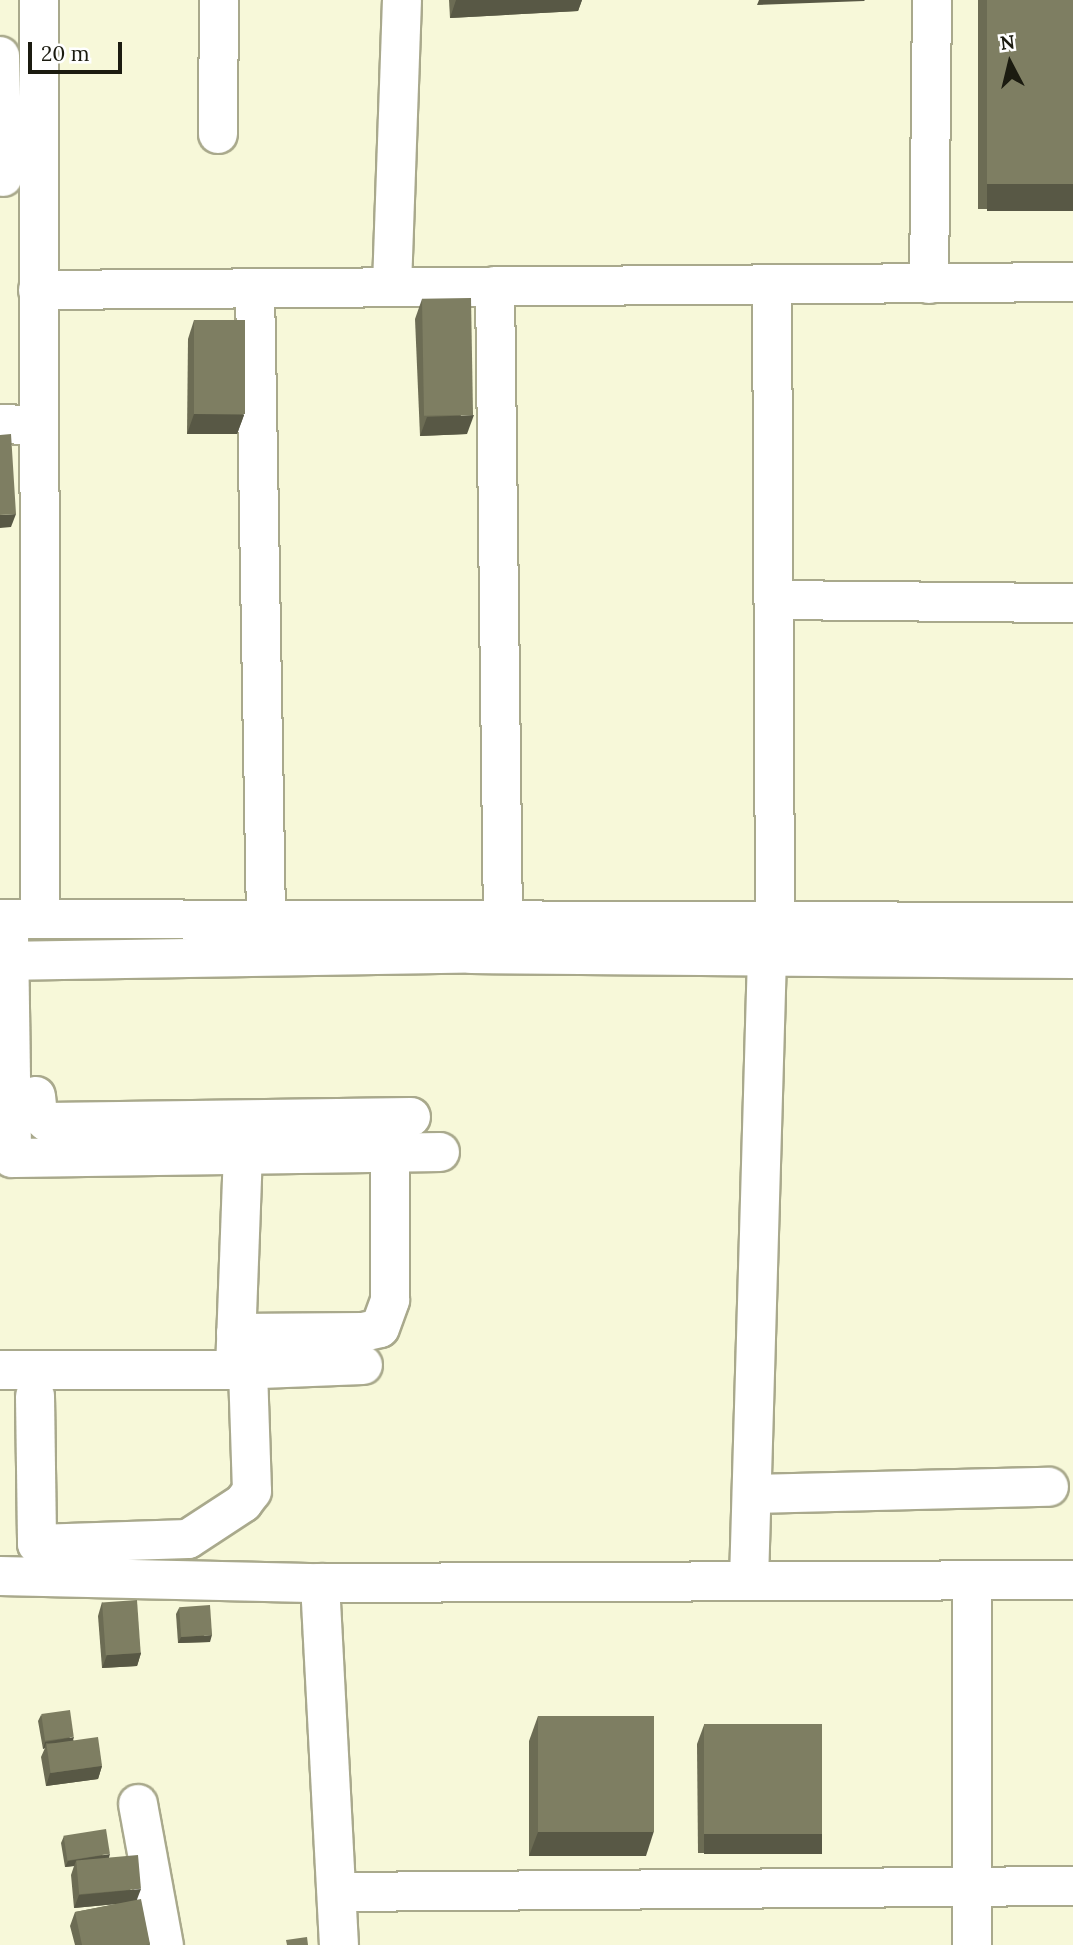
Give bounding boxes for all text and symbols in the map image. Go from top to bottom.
scale bar [32,28,126,72]
north arrow [975,28,1045,98]
text: N [999,29,1016,55]
text: 20 m [41,40,90,67]

